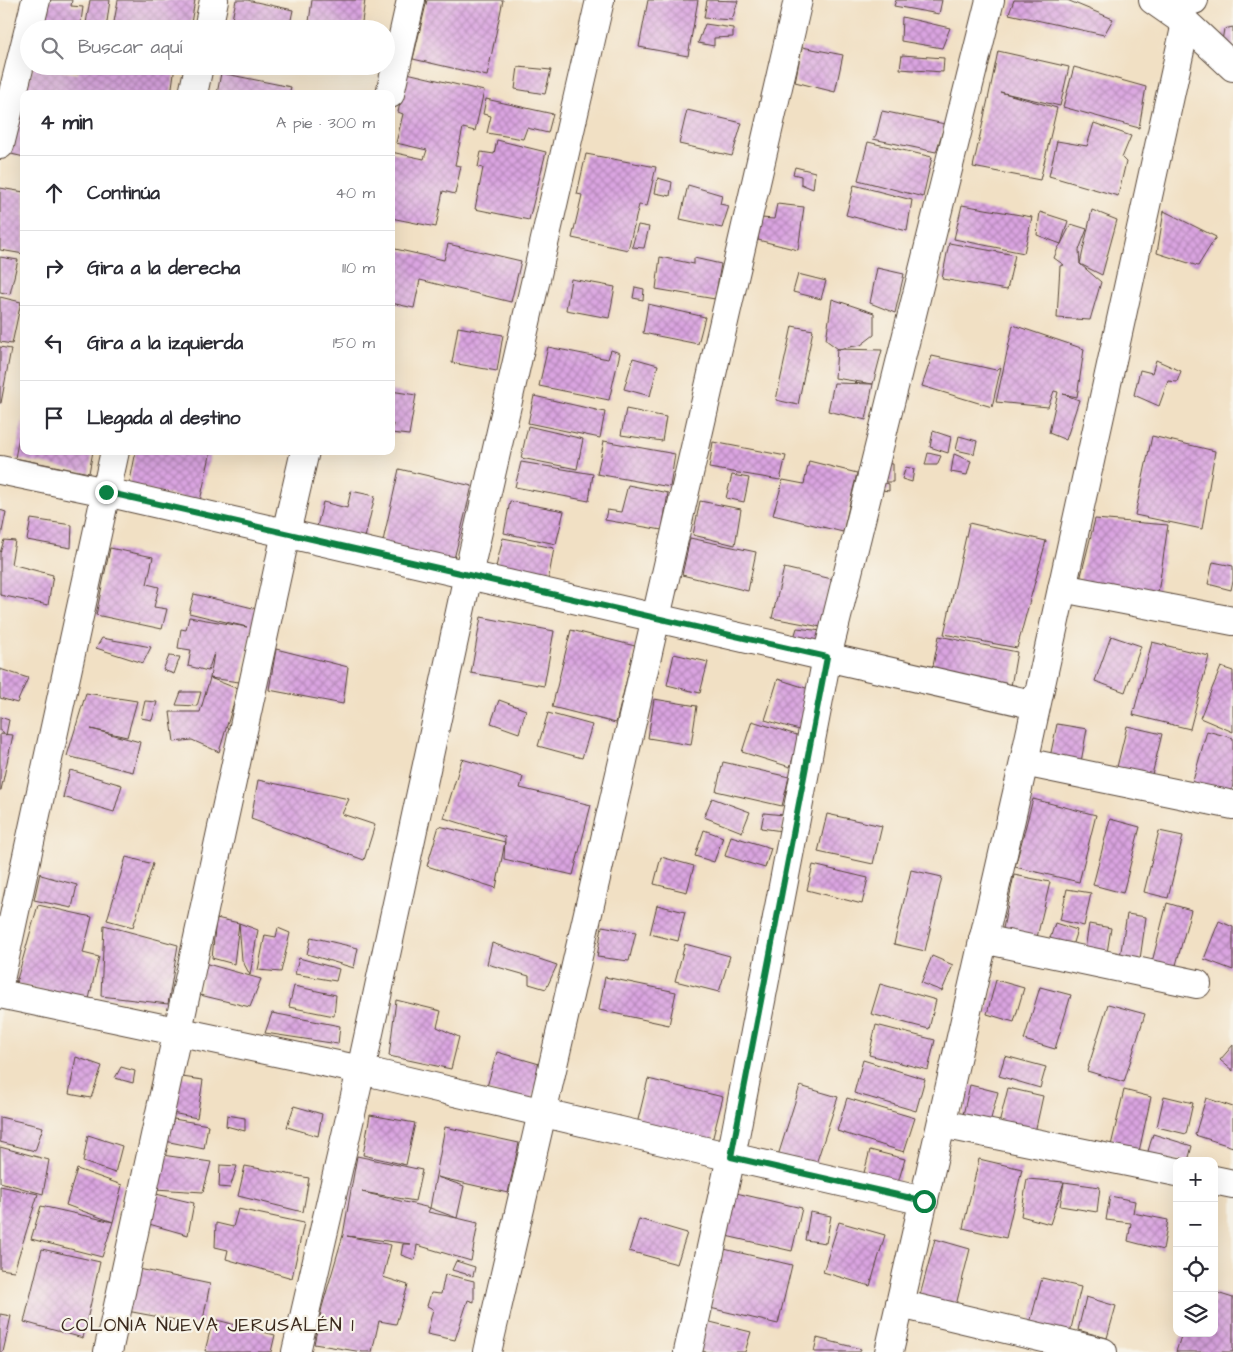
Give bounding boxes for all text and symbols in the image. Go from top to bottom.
search box [20,20,395,75]
icon: search [38,34,66,62]
text: Buscar aquí [78,34,182,61]
text: 4 min [40,108,93,137]
text: A pie · 300 m [276,112,375,134]
icon: ahead [40,179,68,207]
text: Continúa [87,180,160,207]
text: 40 m [335,182,375,204]
icon: right [40,254,68,282]
text: Gira a la derecha [87,255,240,282]
text: 110 m [342,257,375,279]
icon: left [40,329,68,357]
text: Gira a la izquierda [87,330,243,357]
text: 150 m [333,332,375,354]
icon: arrive [40,404,68,432]
text: Llegada al destino [87,405,240,432]
route end [95,481,118,504]
map controls [1173,1157,1218,1337]
button: + [1173,1157,1218,1202]
route start [913,1190,936,1213]
button: − [1173,1202,1218,1247]
button: locate [1173,1247,1218,1292]
button: layers [1173,1292,1218,1337]
district label: COLONIA NUEVA JERUSALÉN 1 [61,1312,355,1339]

